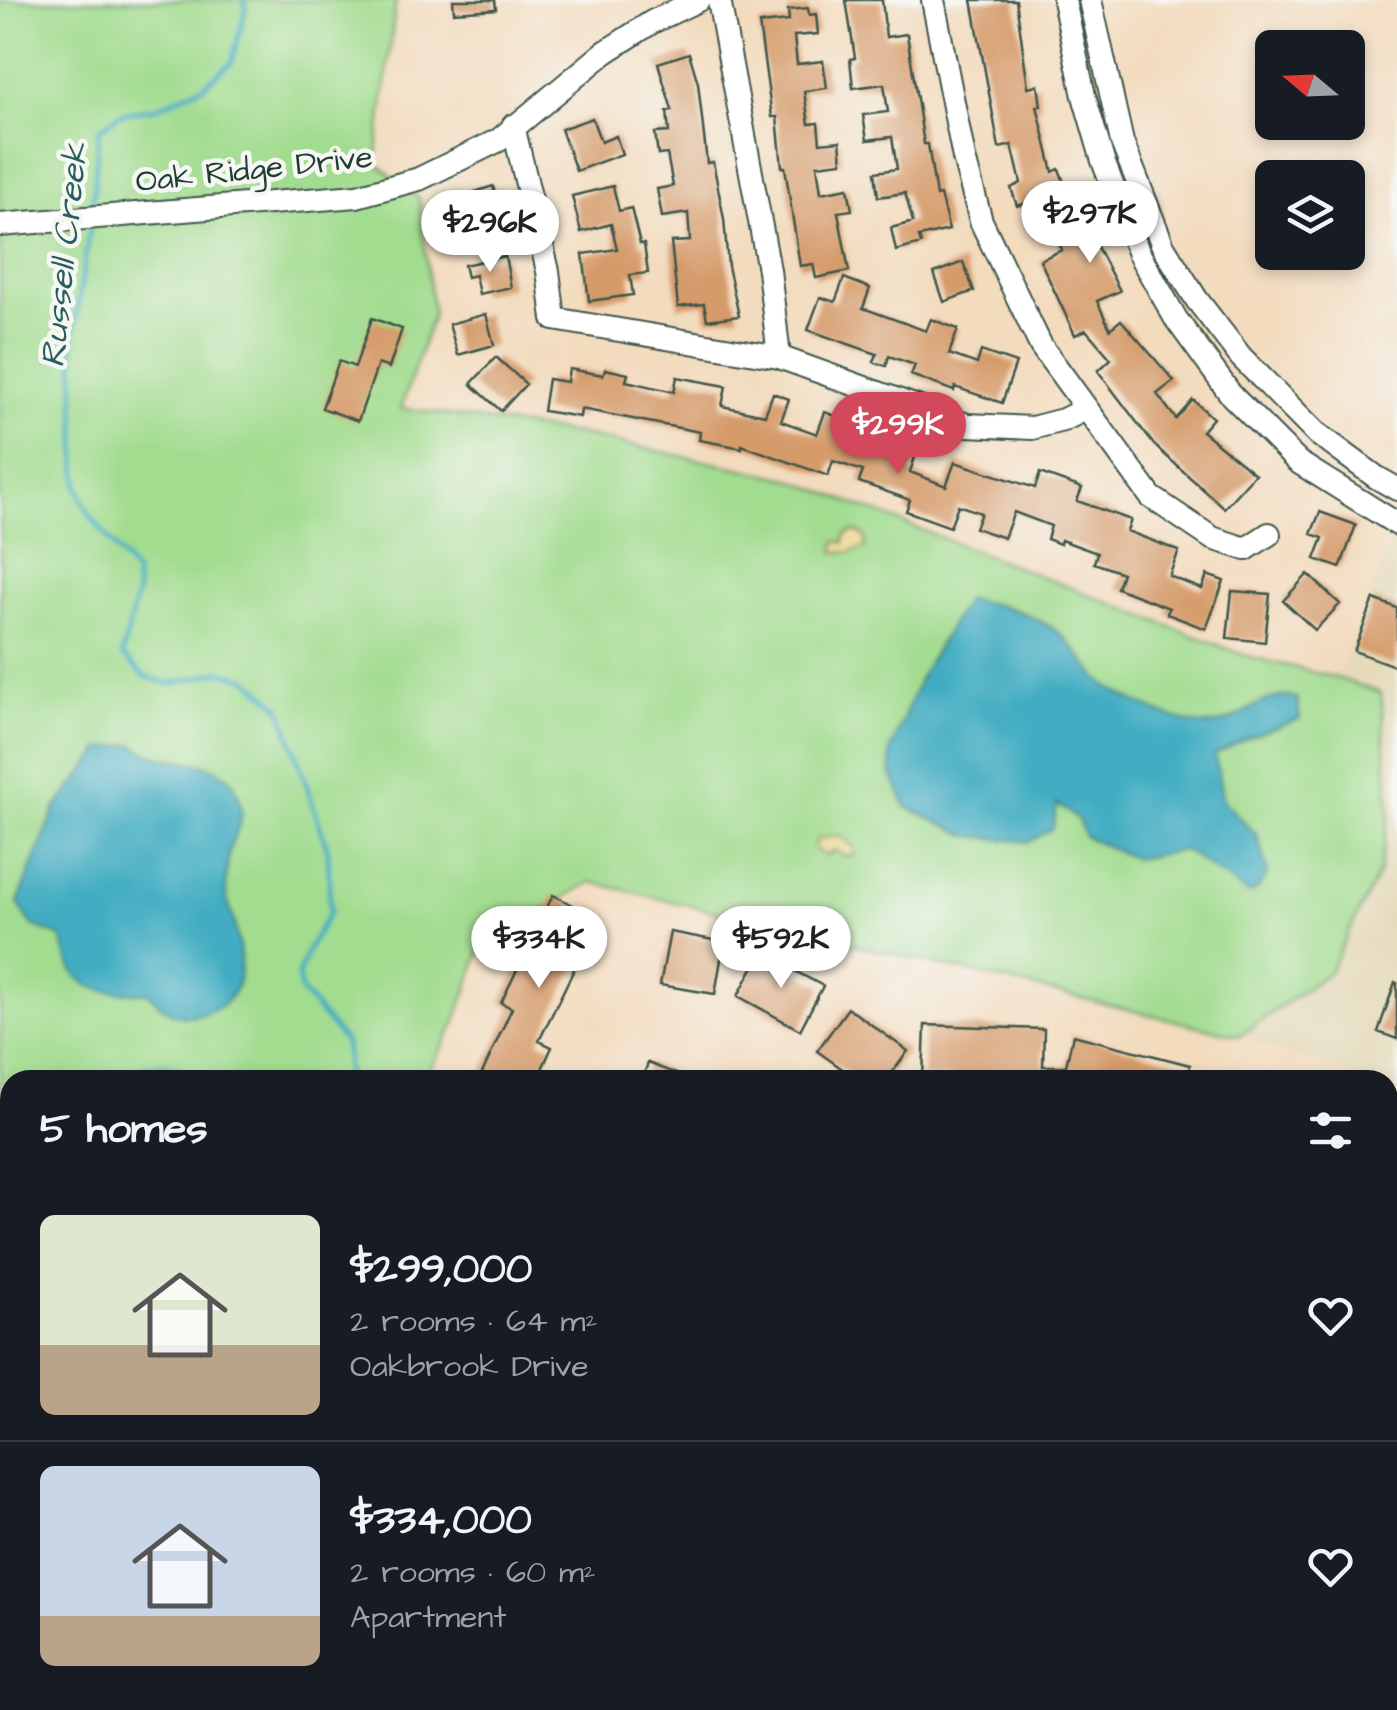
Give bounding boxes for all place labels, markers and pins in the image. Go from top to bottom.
pin: $297K [1020,181,1160,266]
pin: $296K [420,190,560,275]
pin: $299K [828,392,968,477]
pin: $334K [469,906,609,991]
pin: $592K [711,906,851,991]

